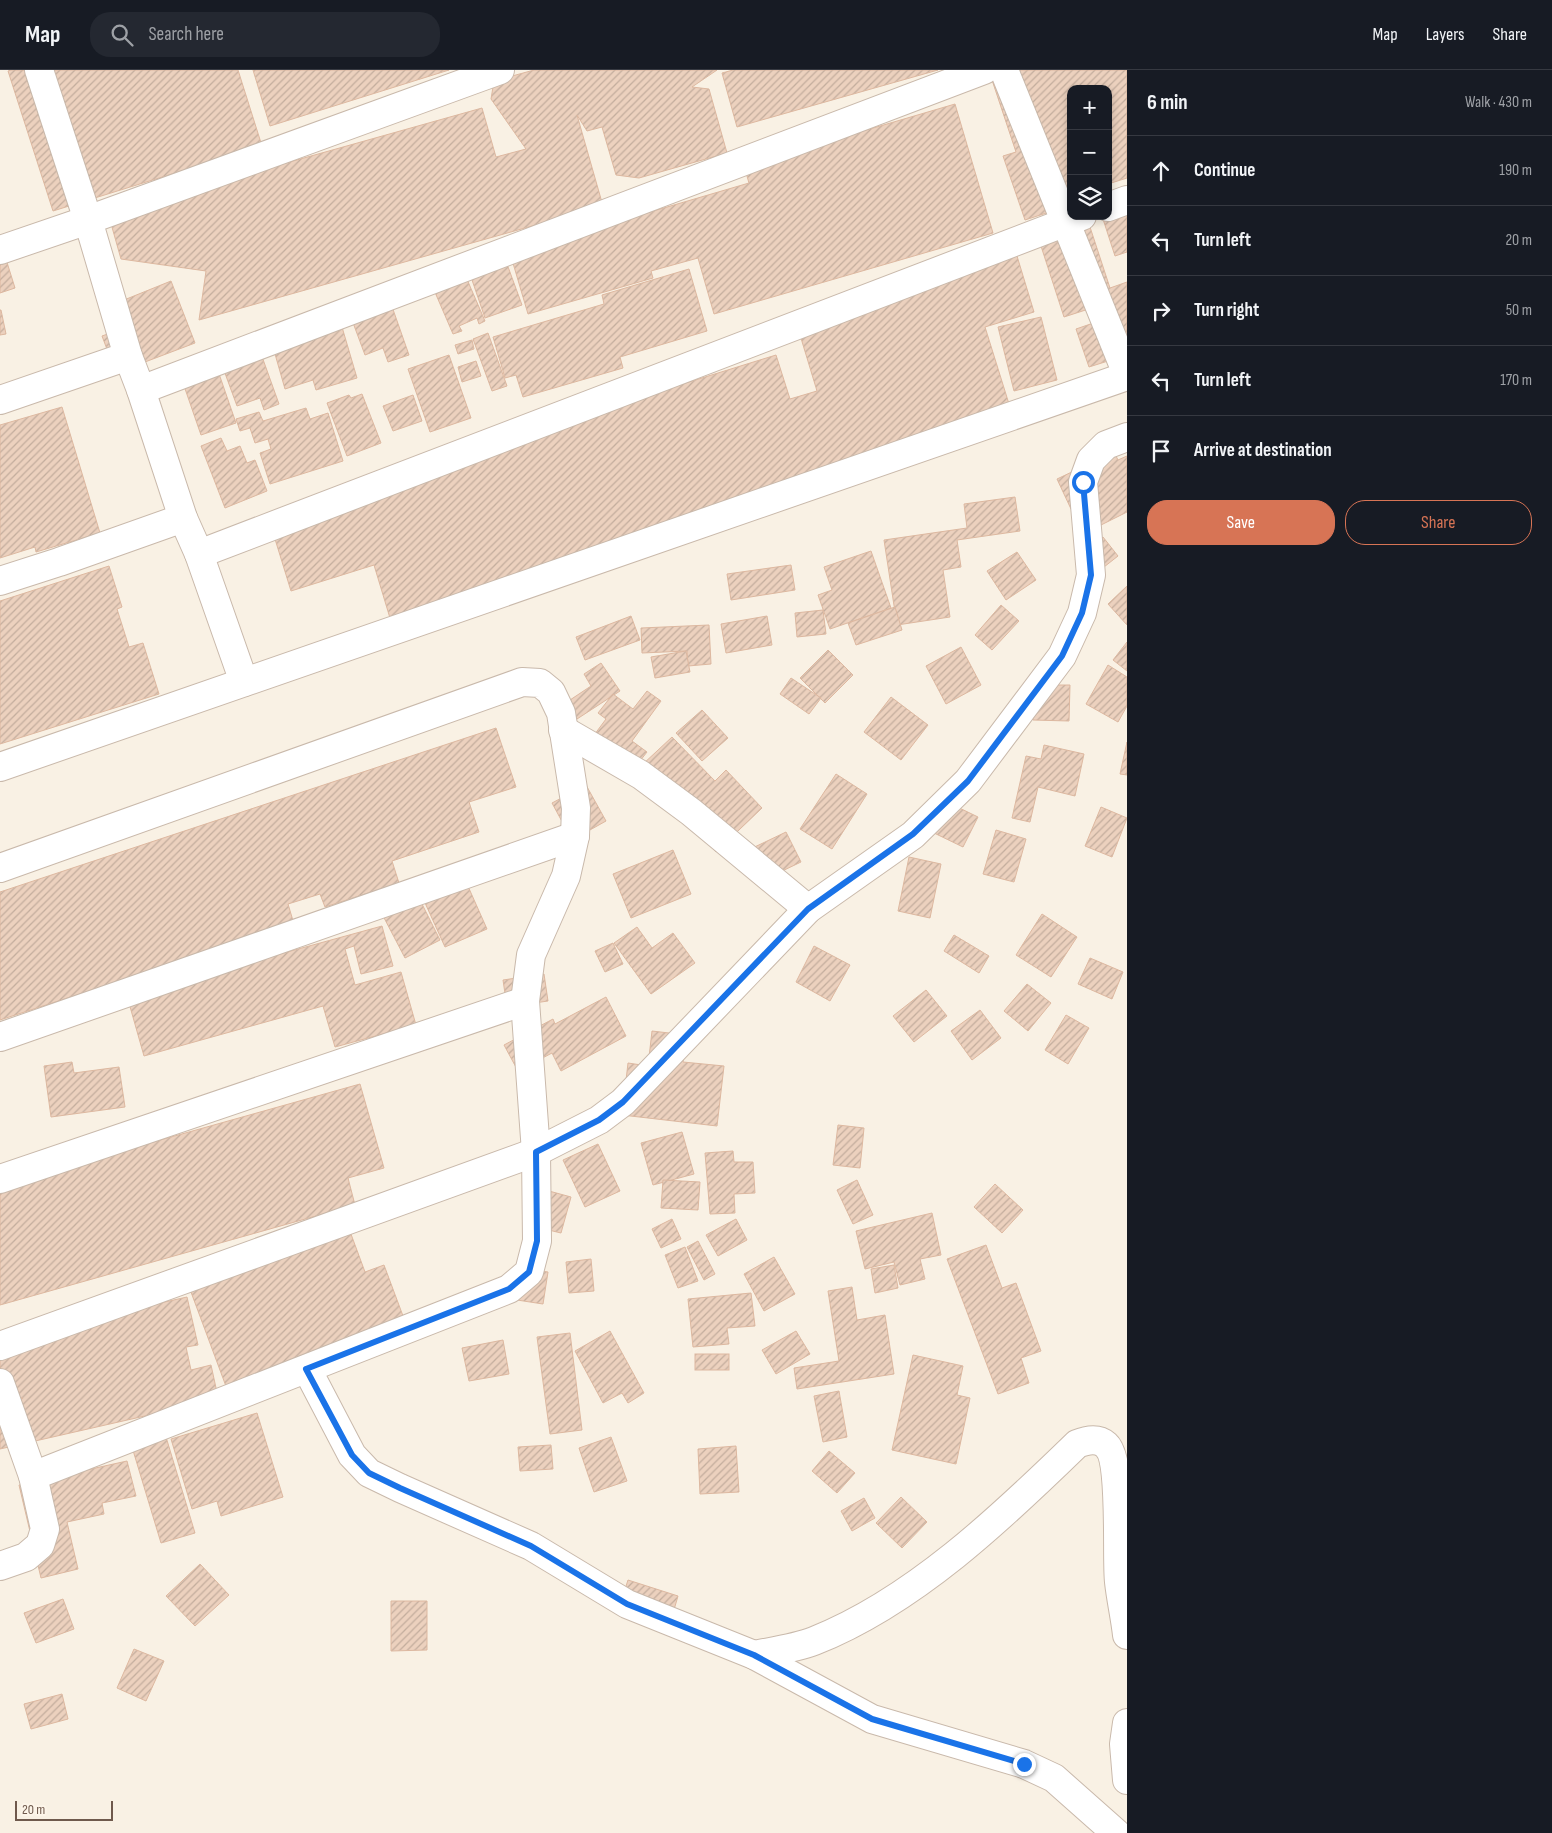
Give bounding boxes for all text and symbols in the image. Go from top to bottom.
search box [90,12,440,57]
text: Map [25,20,60,49]
icon: search [108,21,136,49]
text: Search here [148,23,224,46]
text: Map [1373,24,1398,45]
text: Layers [1426,24,1465,45]
text: Share [1493,24,1527,45]
map controls [1067,85,1112,220]
button: + [1067,85,1112,130]
text: 6 min [1147,90,1188,115]
text: Walk · 430 m [1465,93,1532,112]
button: − [1067,130,1112,175]
icon: ahead [1147,157,1175,185]
text: Continue [1194,159,1255,182]
text: 190 m [1499,161,1532,180]
button: layers [1067,175,1112,220]
icon: left [1147,227,1175,255]
text: Turn left [1194,229,1251,252]
text: 20 m [1505,231,1532,250]
icon: right [1147,297,1175,325]
text: Turn right [1194,299,1259,322]
text: 50 m [1506,301,1532,320]
icon: left [1147,367,1175,395]
text: Turn left [1194,369,1251,392]
text: 170 m [1500,371,1532,390]
icon: arrive [1147,437,1175,465]
text: Arrive at destination [1194,439,1332,462]
route start [1072,471,1095,494]
button: Save [1147,500,1335,545]
button: Share [1345,500,1532,545]
route end [1013,1753,1036,1776]
scale bar [15,1798,112,1821]
text: 20 m [22,1801,45,1818]

